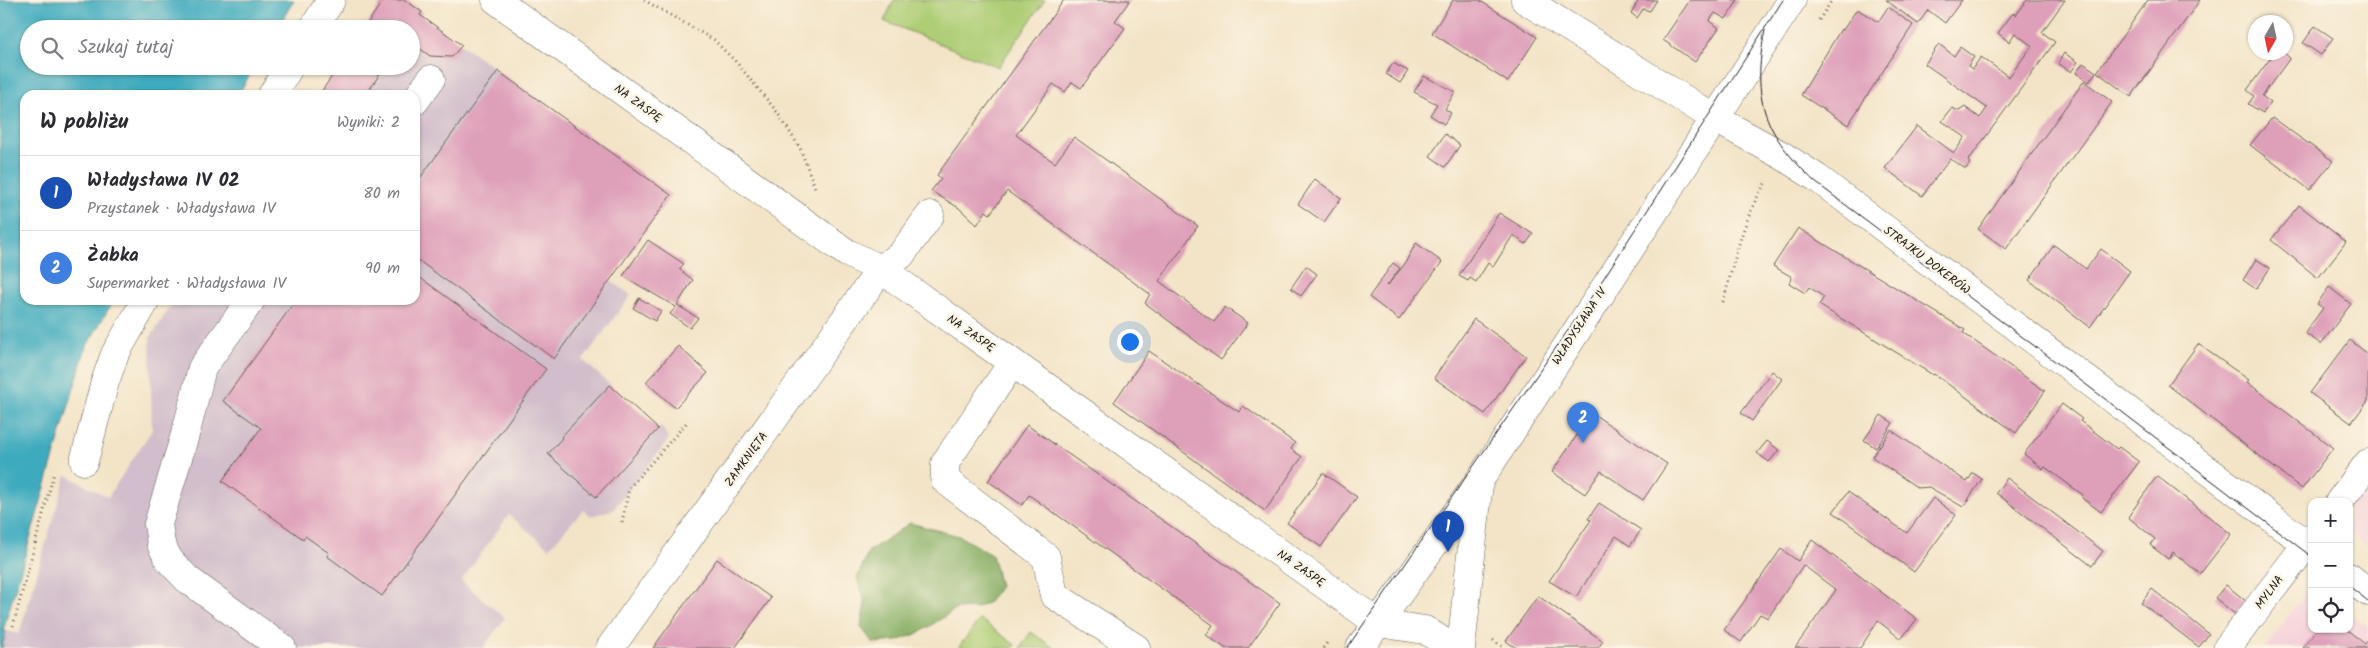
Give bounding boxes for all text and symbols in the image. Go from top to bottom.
north arrow [2248,15,2293,60]
search box [20,20,420,75]
text: Szukaj tutaj [78,33,173,63]
icon: search [38,34,66,62]
street label: NA ZASPĘ [610,80,666,128]
text: W pobliżu [40,106,128,139]
text: Wyniki: 2 [337,110,400,135]
text: Władysława IV 02 [87,166,239,196]
text: 1 [54,181,58,206]
text: 80 m [363,181,400,206]
text: Przystanek · Władysława IV [87,196,275,221]
street label: STRAJKU DOKERÓW [1879,221,1974,300]
text: Żabka [87,241,139,271]
text: 2 [51,256,61,281]
text: 90 m [365,256,400,281]
text: Supermarket · Władysława IV [87,271,286,296]
street label: WŁADYSŁAWA IV [1547,282,1612,369]
street label: NA ZASPĘ [943,310,999,357]
your location [1117,329,1143,355]
pin: 2 [1567,402,1599,443]
street label: ZAMKNIĘTA [720,428,773,491]
map controls [2308,498,2353,633]
button: + [2308,498,2353,543]
pin: 1 [1432,511,1464,552]
button: − [2308,543,2353,588]
street label: NA ZASPĘ [1273,545,1329,592]
street label: MYLNA [2250,571,2289,613]
button: locate [2308,588,2353,633]

